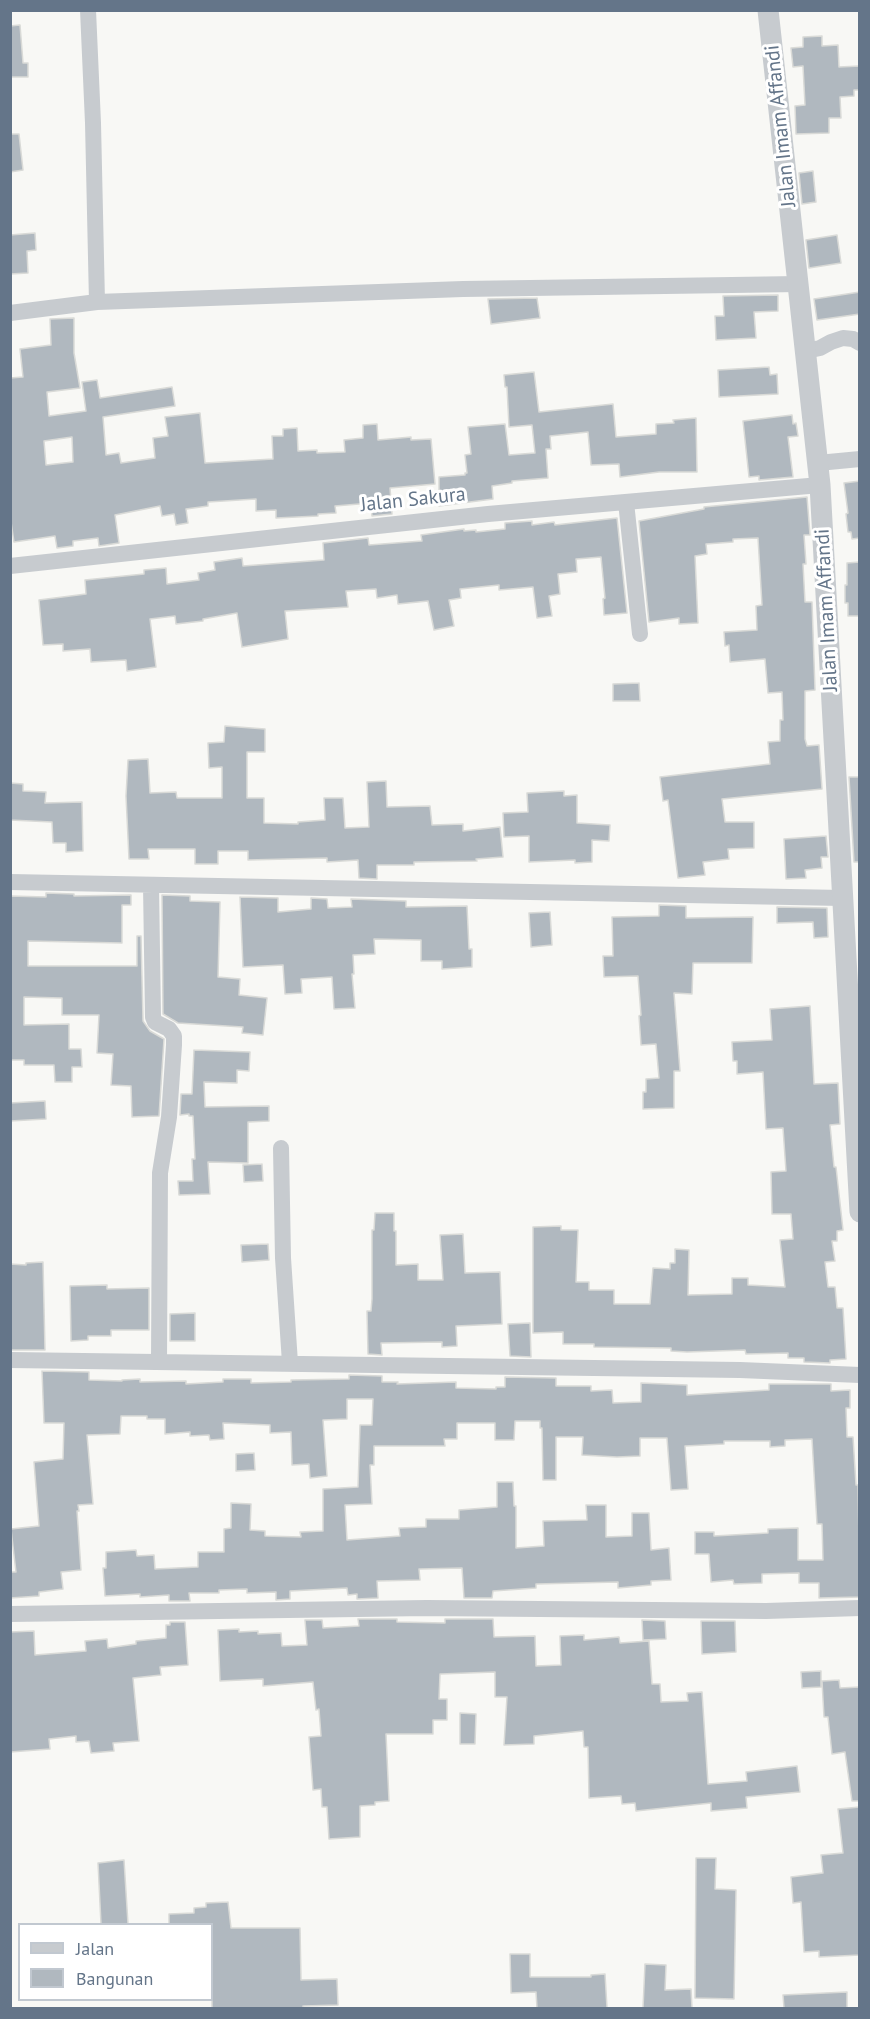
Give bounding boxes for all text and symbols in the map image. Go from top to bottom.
street label: Jalan Imam Affandi [761,44,801,208]
street label: Jalan Sakura [359,483,467,517]
street label: Jalan Imam Affandi [811,528,843,692]
legend [18,1923,213,2001]
text: Jalan [76,1937,114,1960]
text: Bangunan [76,1967,153,1990]

